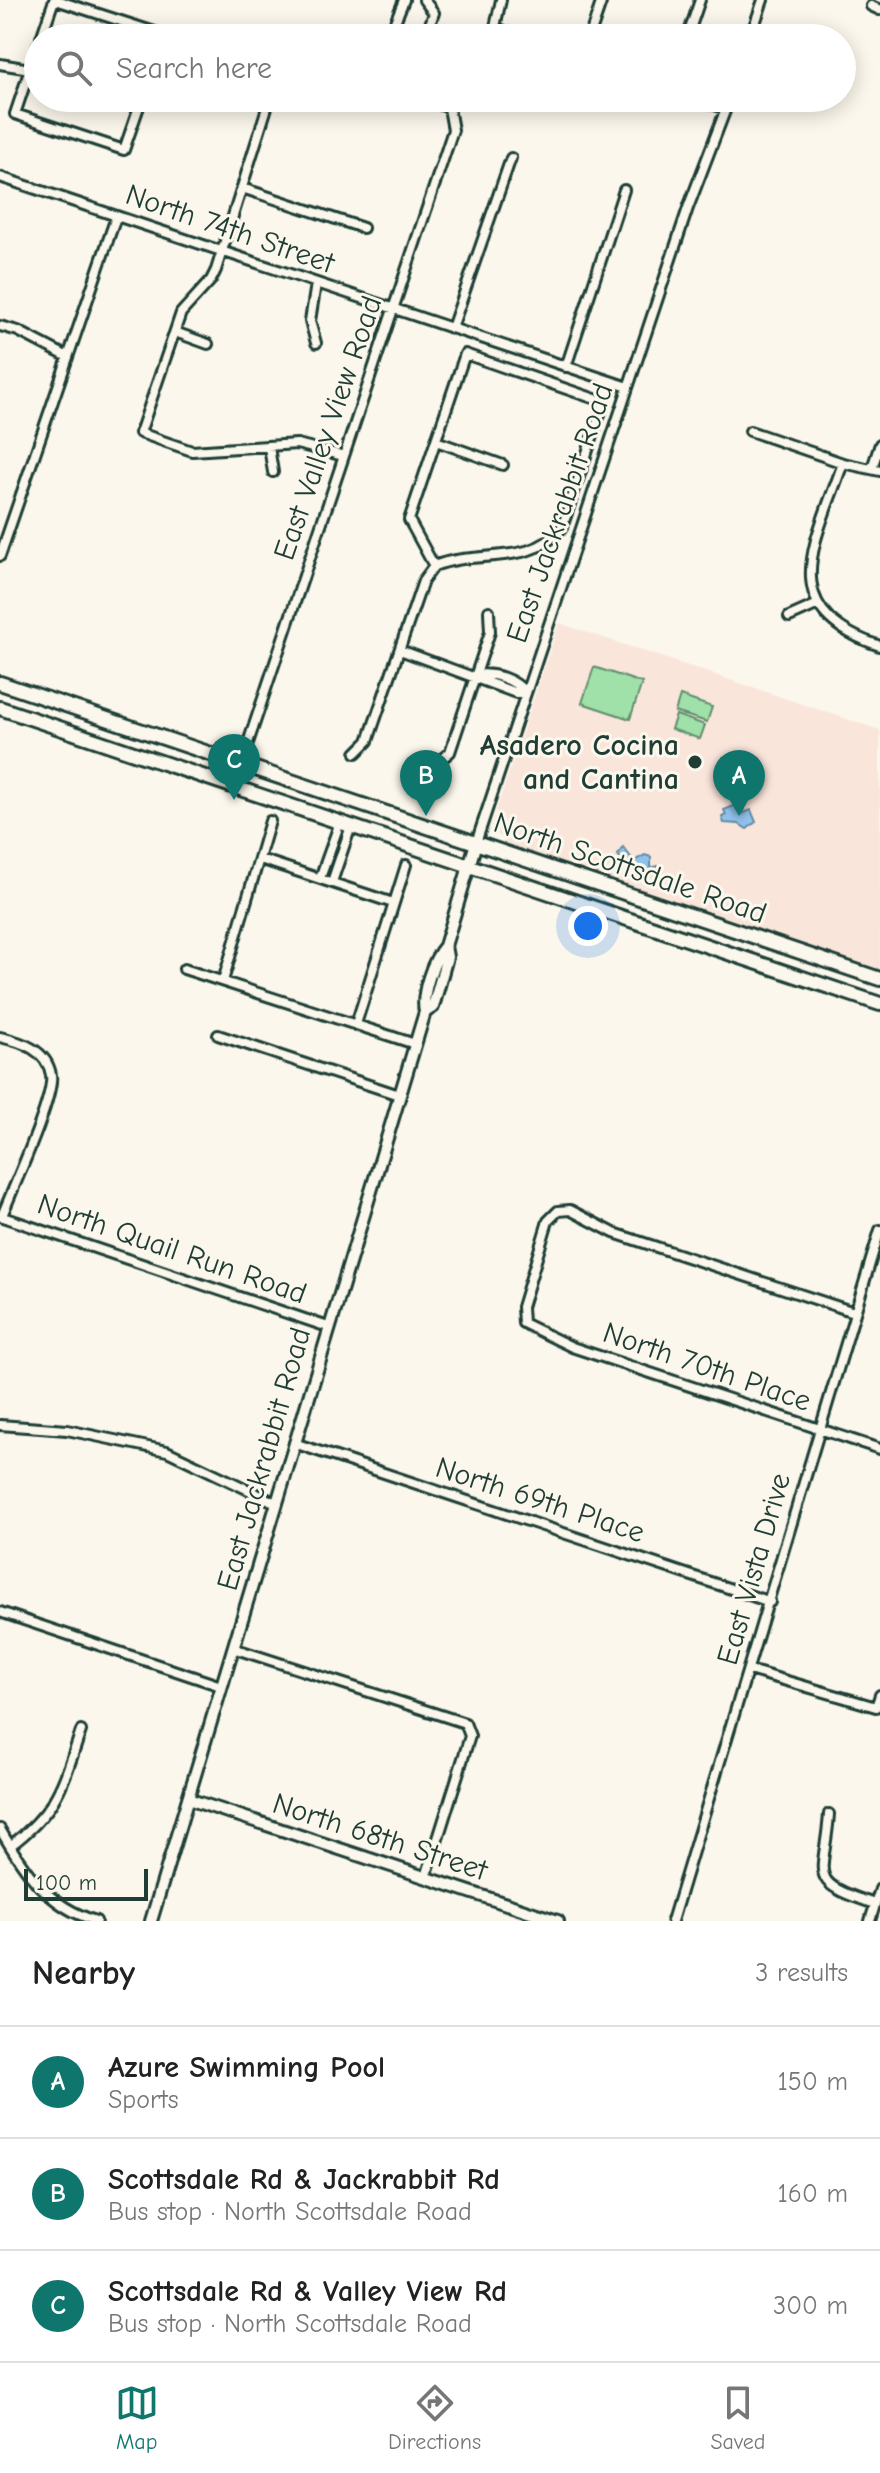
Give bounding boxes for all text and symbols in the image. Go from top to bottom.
search box [24,24,856,112]
icon: search [52,46,96,90]
text: Search here [116,51,272,86]
street label: North 74th Street [121,177,340,282]
street label: East Valley View Road [266,291,390,565]
street label: East Jackrabbit Road [499,379,621,647]
place label: Asadero Cocina and Cantina [480,728,679,797]
pin: C [208,734,260,800]
pin: B [400,750,452,816]
pin: A [713,750,765,816]
marker: Asadero Cocina and Cantina [686,753,704,771]
street label: North Scottsdale Road [489,805,771,931]
your location [568,906,608,946]
street label: North Quail Run Road [33,1187,311,1311]
street label: North 70th Place [598,1315,816,1419]
street label: East Jackrabbit Road [210,1323,318,1595]
street label: North 69th Place [431,1450,649,1550]
street label: East Vista Drive [710,1469,798,1669]
street label: North 68th Street [268,1786,493,1889]
scale bar [24,1865,148,1901]
text: 100 m [36,1870,97,1896]
text: Nearby [32,1953,135,1993]
text: 3 results [755,1958,848,1988]
text: Azure Swimming Pool [108,2050,385,2085]
text: A [51,2067,65,2097]
text: 150 m [778,2067,848,2097]
text: Sports [108,2085,179,2115]
text: Scottsdale Rd & Jackrabbit Rd [108,2162,500,2197]
text: B [50,2179,66,2209]
text: 160 m [778,2179,848,2209]
text: Bus stop · North Scottsdale Road [108,2197,472,2227]
text: Scottsdale Rd & Valley View Rd [108,2274,507,2309]
text: C [50,2291,66,2321]
text: 300 m [773,2291,848,2321]
text: Bus stop · North Scottsdale Road [108,2309,472,2339]
tab: Map [115,2381,159,2455]
tab: Directions [388,2381,481,2455]
tab: Saved [710,2381,765,2455]

